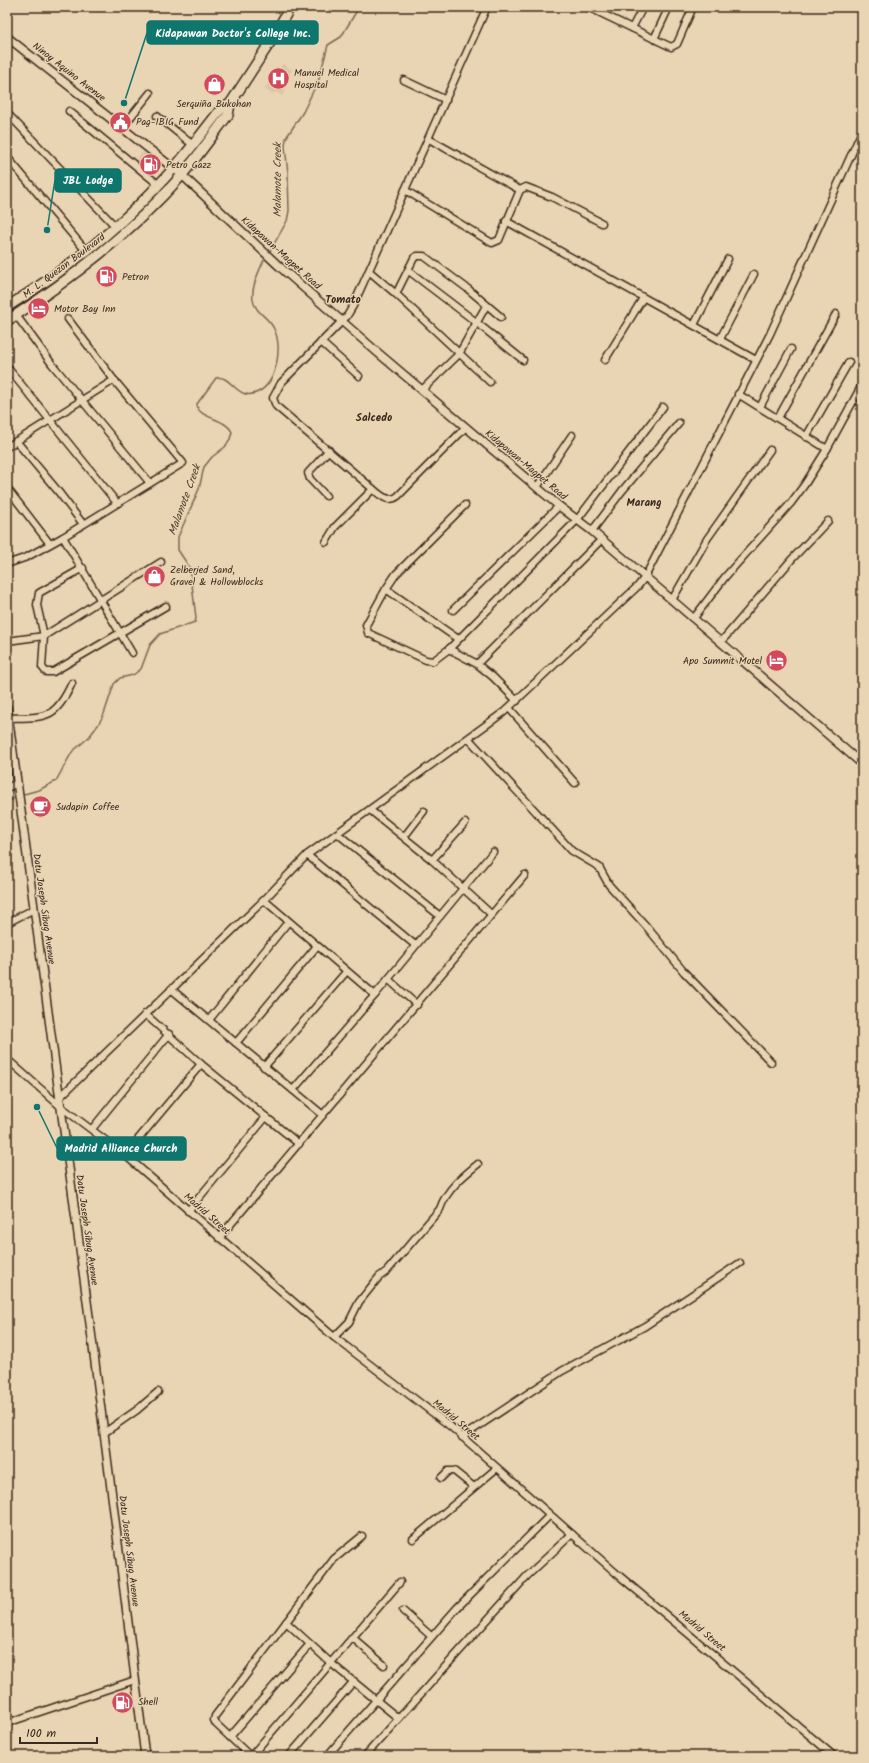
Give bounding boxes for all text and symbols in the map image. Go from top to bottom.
callout: Kidapawan Doctor's College Inc. [147,21,318,44]
text: Kidapawan Doctor's College Inc. [155,25,311,43]
street label: Ninoy Aquino Avenue [29,38,109,106]
place label: Manuel Medical Hospital [294,65,360,93]
hospital icon: Manuel Medical Hospital [265,66,291,92]
shop icon: Serquiña Bukohan [201,71,227,97]
place label: Serquiña Bukohan [177,96,251,112]
public building icon: Pag-IBIG Fund [107,109,133,135]
place label: Pag-IBIG Fund [136,114,200,130]
water label: Malamote Creek [269,141,287,217]
fuel station icon: Petro Gazz [137,152,163,178]
place label: Petro Gazz [166,157,212,173]
callout: JBL Lodge [55,169,121,192]
text: JBL Lodge [63,172,114,190]
street label: Kidapawan-Magpet Road [237,212,325,294]
street label: M. L. Quezon Boulevard [19,229,110,302]
fuel station icon: Petron [93,264,119,290]
place label: Petron [122,269,149,285]
district label: Tomato [325,291,361,309]
hotel icon: Motor Bay Inn [26,296,52,322]
place label: Motor Bay Inn [54,301,116,317]
district label: Salcedo [356,409,392,427]
street label: Kidapawan-Magpet Road [481,426,571,505]
water label: Malamote Creek [164,460,207,538]
district label: Marang [627,494,661,512]
place label: Zelberjed Sand, Gravel & Hollowblocks [170,562,264,590]
shop icon: Zelberjed Sand, Gravel & Hollowblocks [142,563,168,589]
hotel icon: Apo Summit Motel [764,648,790,674]
place label: Apo Summit Motel [683,653,763,669]
cafe icon: Sudapin Coffee [28,794,54,820]
place label: Sudapin Coffee [56,799,120,815]
street label: Datu Joseph Sibug Avenue [28,852,60,966]
callout: Madrid Alliance Church [57,1137,186,1160]
text: Madrid Alliance Church [64,1140,178,1158]
street label: Datu Joseph Sibug Avenue [71,1173,103,1287]
street label: Madrid Street [180,1189,234,1239]
street label: Madrid Street [429,1395,483,1445]
street label: Datu Joseph Sibug Avenue [114,1494,144,1608]
street label: Madrid Street [675,1606,729,1656]
fuel station icon: Shell [110,1689,136,1715]
place label: Shell [138,1694,159,1710]
scale bar [20,1719,97,1745]
text: 100 m [26,1724,57,1743]

